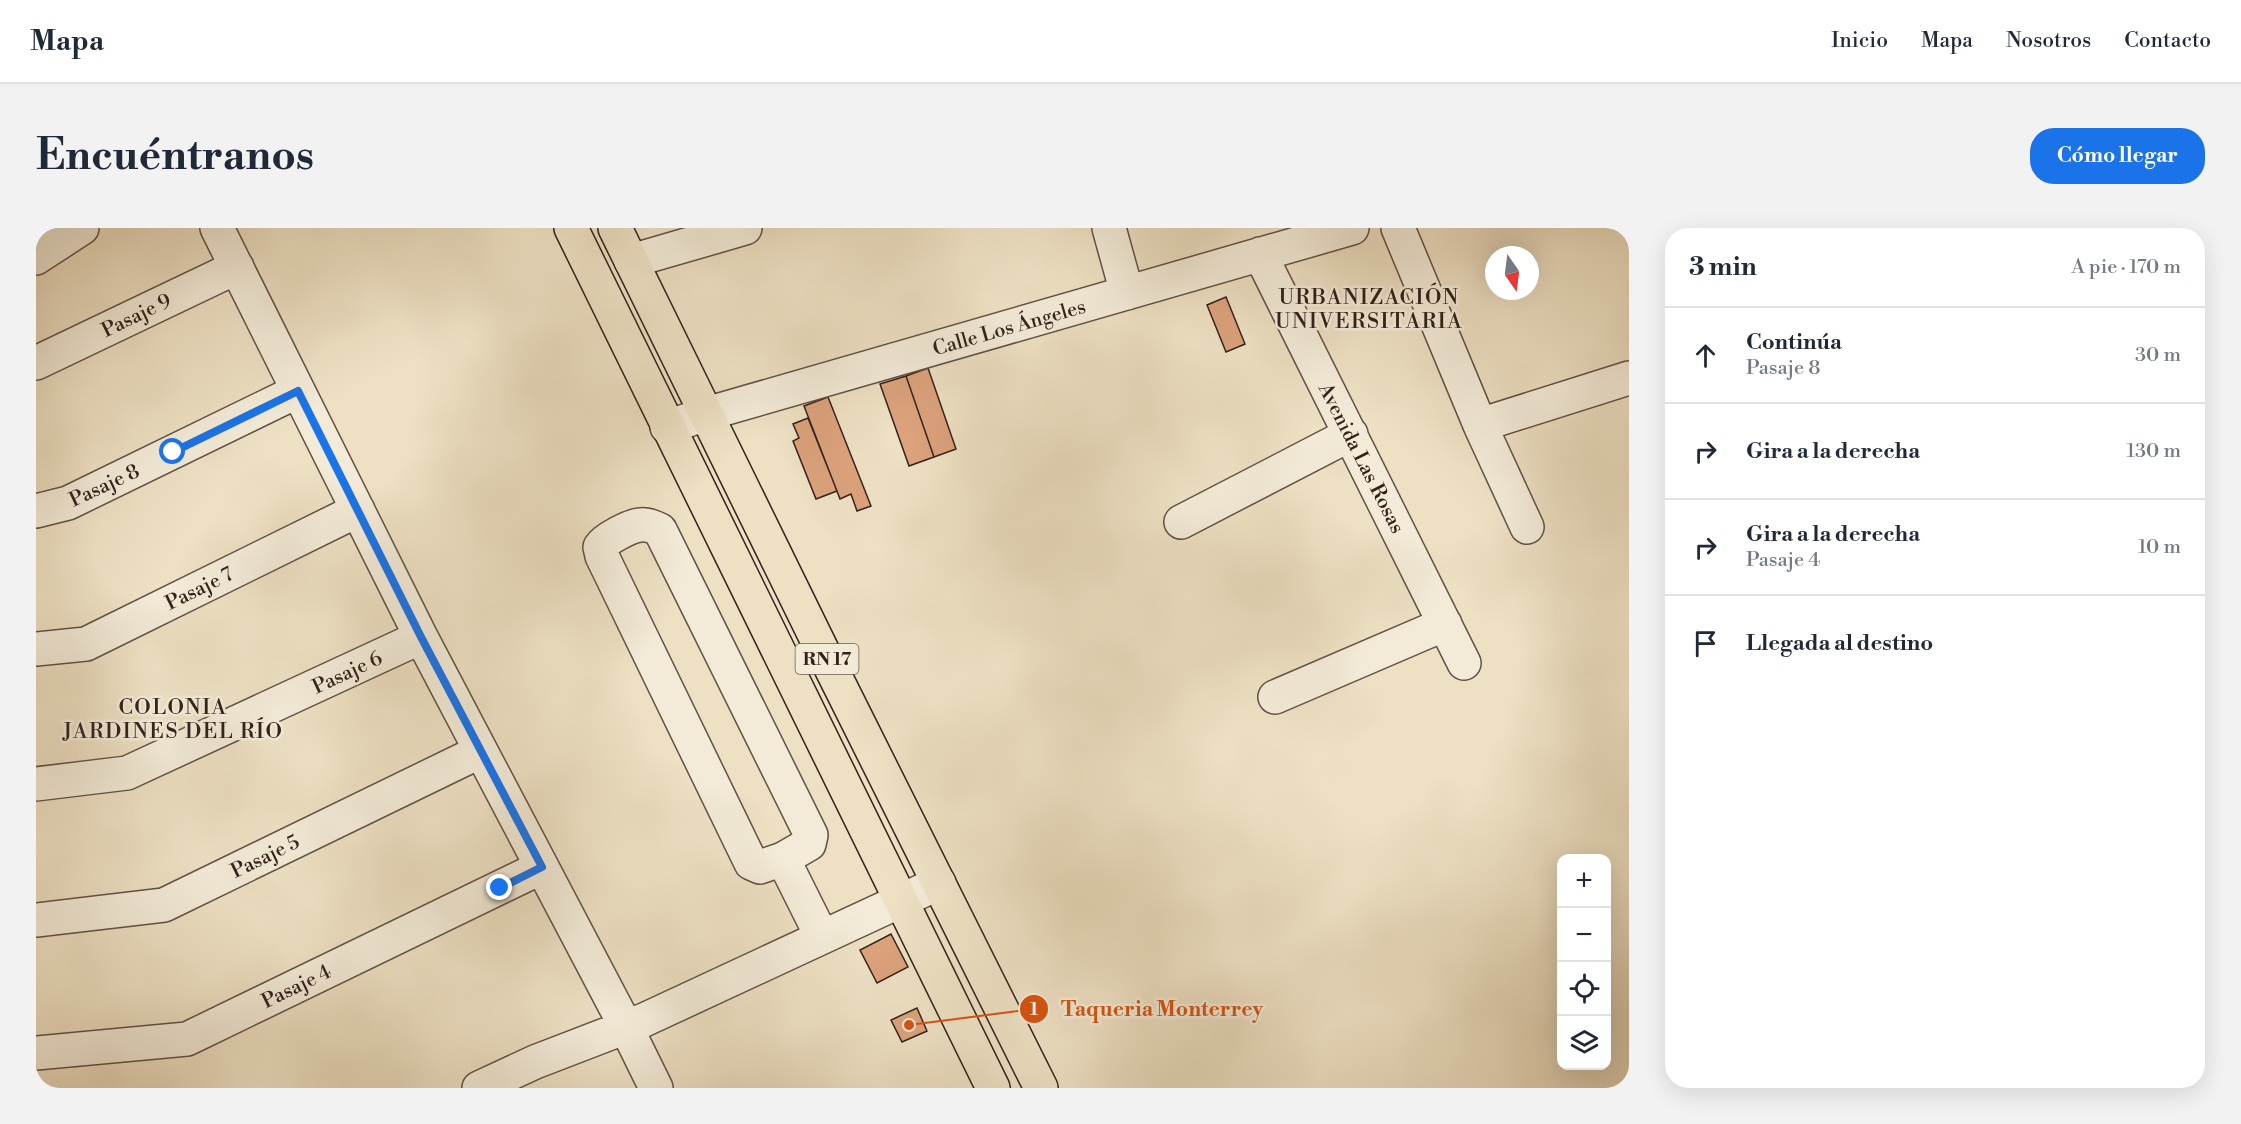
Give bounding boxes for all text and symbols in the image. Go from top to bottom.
text: Mapa [30,24,104,59]
text: Inicio [1831,28,1888,54]
text: Mapa [1921,28,1973,54]
text: Nosotros [2006,28,2091,54]
text: Contacto [2124,28,2211,54]
button: Cómo llegar [2030,128,2205,184]
text: Encuéntranos [36,130,314,183]
north arrow [1485,246,1539,300]
text: 3 min [1689,251,1757,283]
text: A pie · 170 m [2071,255,2181,280]
district label: URBANIZACIÓN UNIVERSITARIA [1275,282,1463,335]
street label: Pasaje 9 [98,289,176,344]
street label: Calle Los Ángeles [930,294,1089,362]
text: Continúa [1746,329,1842,356]
icon: ahead [1689,339,1722,372]
text: 30 m [2135,343,2181,368]
text: Pasaje 8 [1746,356,1821,381]
street label: Avenida Las Rosas [1312,378,1409,538]
icon: right [1689,435,1722,468]
route start [159,438,185,464]
text: Gira a la derecha [1746,438,1920,465]
text: 130 m [2126,439,2181,464]
street label: Pasaje 8 [66,459,144,513]
text: Gira a la derecha [1746,521,1920,548]
icon: right [1689,531,1722,564]
text: 10 m [2138,535,2181,560]
text: Pasaje 4 [1746,548,1820,573]
street label: Pasaje 7 [162,562,238,616]
icon: arrive [1689,627,1722,660]
text: Llegada al destino [1746,630,1933,657]
road number: RN 17 [796,644,858,674]
street label: Pasaje 6 [309,646,387,700]
district label: COLONIA JARDINES DEL RÍO [62,695,283,745]
street label: Pasaje 5 [227,830,304,885]
map controls [1557,854,1611,1070]
button: + [1557,854,1611,908]
route end [486,874,512,900]
button: − [1557,908,1611,962]
street label: Pasaje 4 [258,960,336,1015]
button: locate [1557,962,1611,1016]
callout: Taqueria Monterrey [1019,989,1275,1028]
text: Taqueria Monterrey [1061,997,1263,1023]
text: 1 [1030,998,1039,1021]
button: layers [1557,1016,1611,1070]

